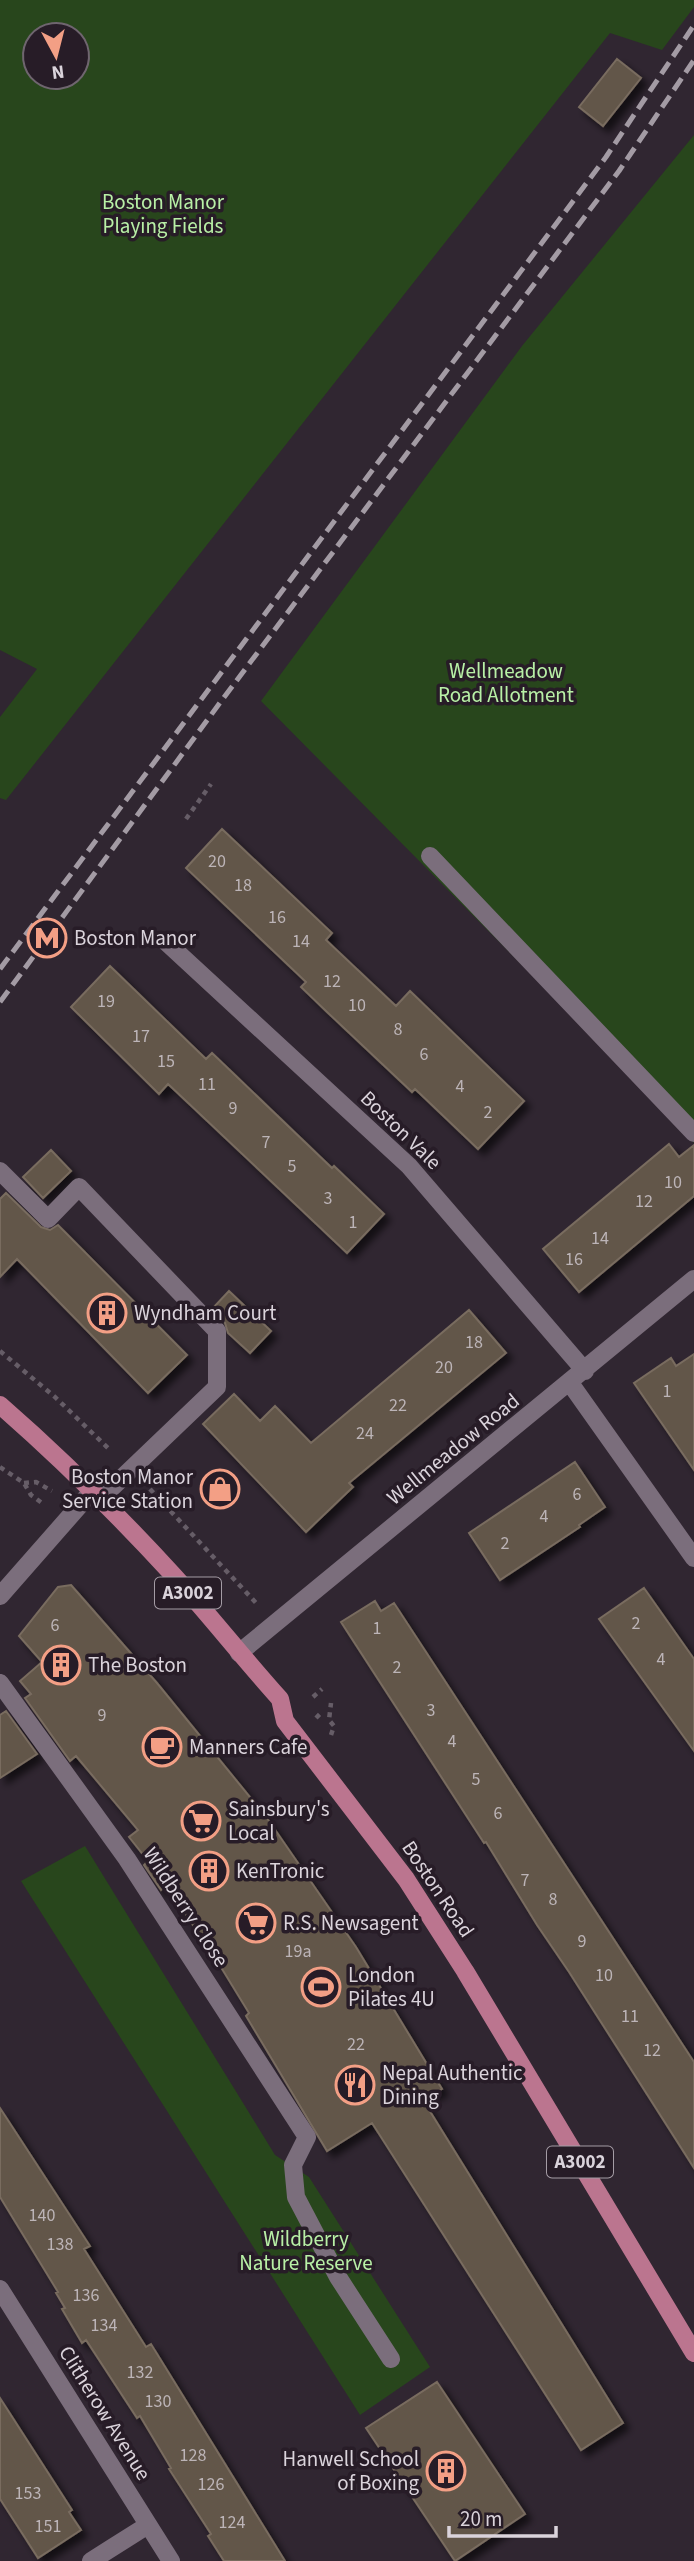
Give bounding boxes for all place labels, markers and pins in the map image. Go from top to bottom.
metro station icon: Boston Manor [26,917,68,959]
place label: Boston Manor [74,923,197,953]
building icon: Wyndham Court [86,1292,128,1334]
place label: Wyndham Court [134,1298,276,1328]
place label: Boston Manor Service Station [62,1462,194,1516]
shop icon: Boston Manor Service Station [199,1468,241,1510]
building icon: The Boston [40,1644,82,1686]
place label: The Boston [88,1650,187,1680]
cafe icon: Manners Cafe [141,1726,183,1768]
place label: Manners Cafe [189,1732,307,1762]
place label: Sainsbury's Local [228,1794,330,1848]
supermarket icon: Sainsbury's Local [180,1800,222,1842]
building icon: KenTronic [188,1850,230,1892]
place label: KenTronic [236,1856,325,1886]
supermarket icon: R.S. Newsagent [235,1902,277,1944]
place label: R.S. Newsagent [283,1908,419,1938]
place label: London Pilates 4U [348,1960,435,2014]
sports icon: London Pilates 4U [300,1966,342,2008]
place label: Nepal Authentic Dining [382,2058,523,2112]
restaurant icon: Nepal Authentic Dining [334,2064,376,2106]
place label: Hanwell School of Boxing [283,2444,419,2498]
building icon: Hanwell School of Boxing [425,2450,467,2492]

